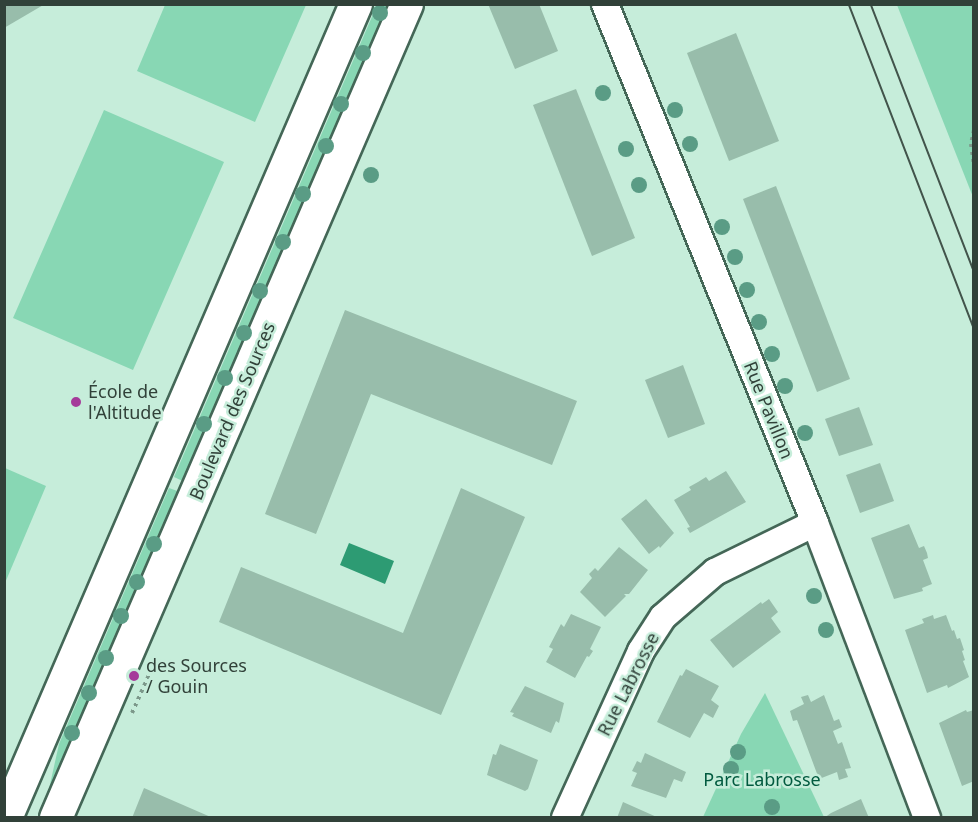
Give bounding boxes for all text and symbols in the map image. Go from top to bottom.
street label: Boulevard des Sources [185,319,279,503]
street label: Rue Pavillon [740,358,798,462]
place label: École de l'Altitude [88,381,162,424]
marker: École de l'Altitude [69,395,83,409]
street label: Rue Labrosse [593,629,663,739]
place label: des Sources / Gouin [146,655,247,698]
marker: des Sources / Gouin [127,669,141,683]
park label: Parc Labrosse [703,768,821,790]

